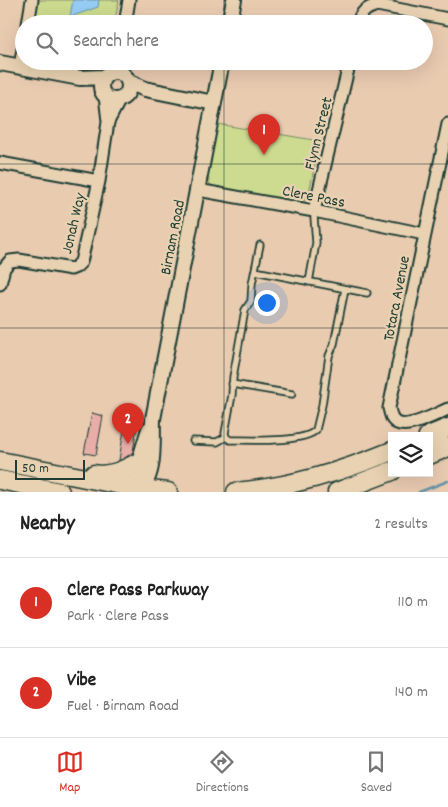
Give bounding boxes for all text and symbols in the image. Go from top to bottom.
search box [15,15,433,70]
icon: search [33,29,61,57]
text: Search here [73,29,159,56]
street label: Flynn Street [299,94,340,173]
pin: 1 [248,114,280,155]
street label: Clere Pass [280,180,347,215]
street label: Jonah Way [56,190,93,256]
street label: Birnam Road [155,198,192,277]
street label: Totara Avenue [378,254,417,343]
your location [254,290,280,316]
pin: 2 [112,403,144,444]
map controls [388,432,433,477]
button: layers [388,432,433,477]
scale bar [15,457,85,480]
text: 50 m [22,459,49,479]
text: Nearby [20,510,75,540]
text: 2 results [374,513,428,536]
text: Clere Pass Parkway [67,578,208,605]
text: 1 [34,591,38,614]
text: 110 m [398,591,428,614]
text: Park · Clere Pass [67,605,169,628]
text: Vibe [67,668,96,695]
text: 2 [33,681,40,704]
text: 140 m [394,681,428,704]
text: Fuel · Birnam Road [67,695,179,718]
tab: Map [56,748,84,798]
tab: Directions [196,748,249,798]
tab: Saved [361,748,392,798]

